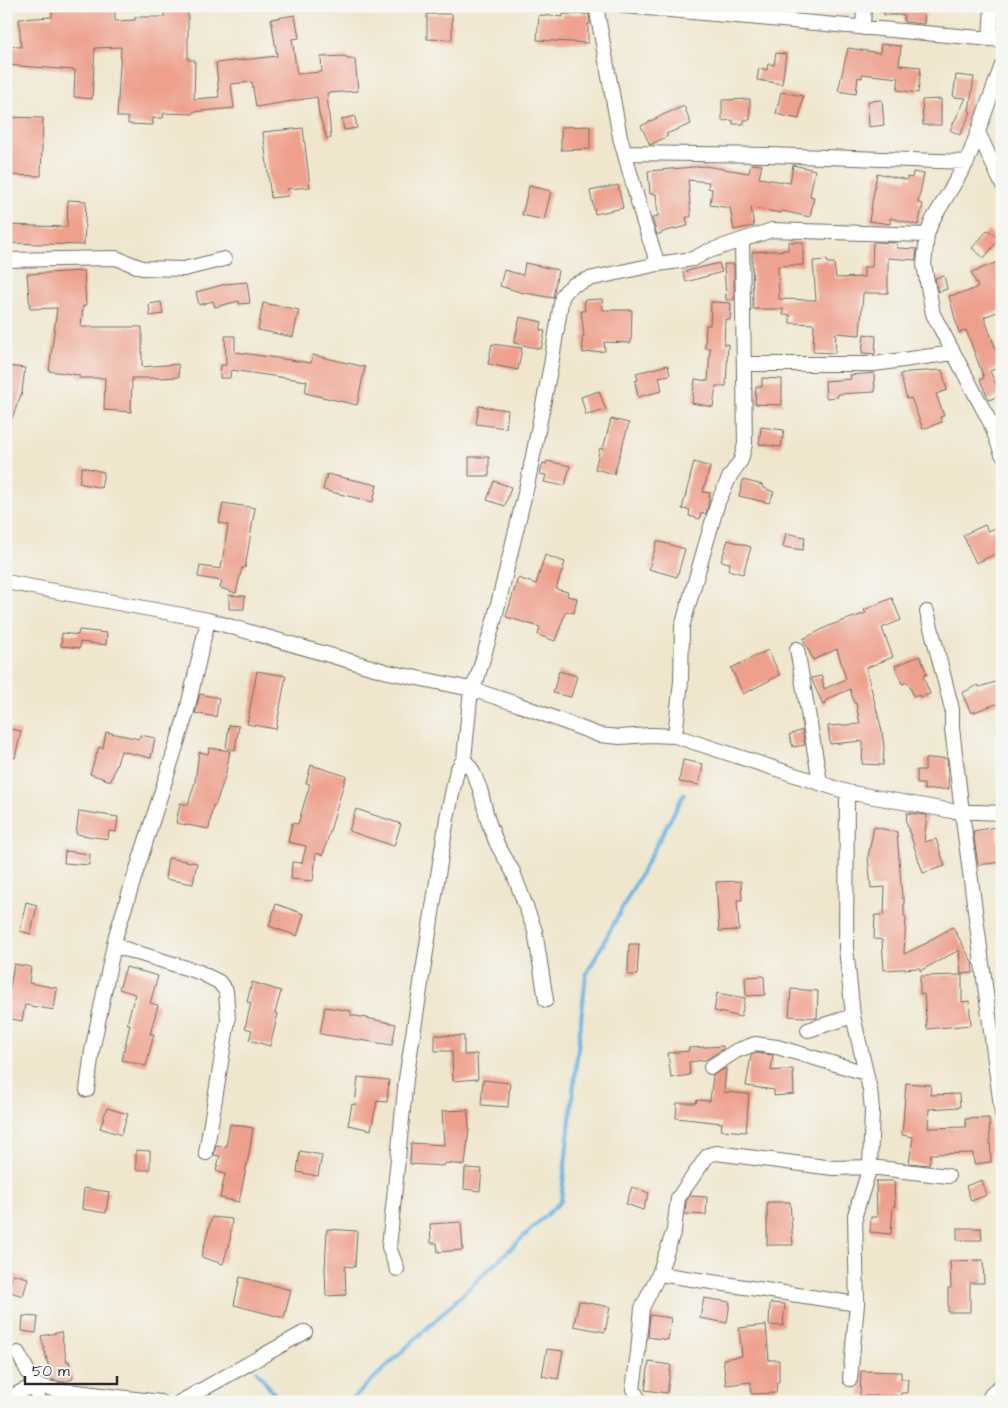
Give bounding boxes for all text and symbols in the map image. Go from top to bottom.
scale bar [25,1353,118,1385]
text: 50 m [32,1361,70,1382]

